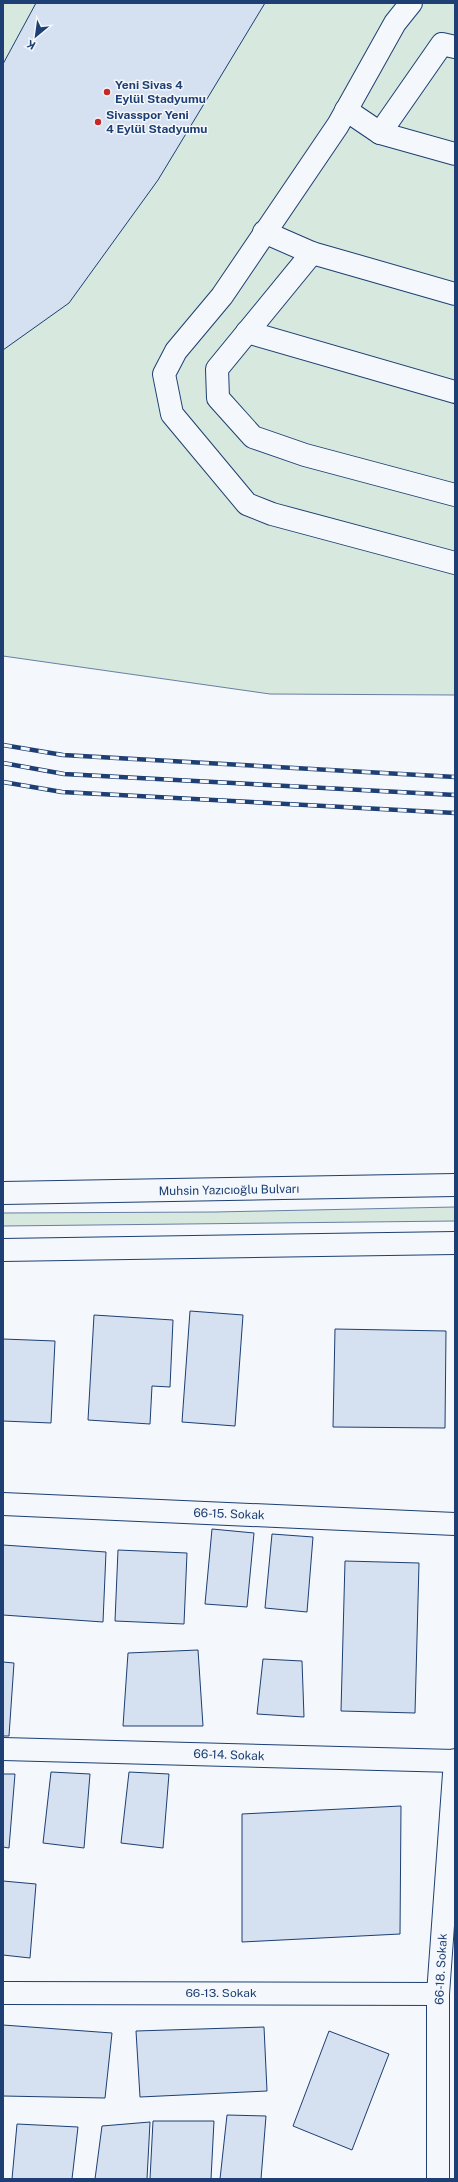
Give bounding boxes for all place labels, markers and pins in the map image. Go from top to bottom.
place label: Yeni Sivas 4 Eylül Stadyumu [115,78,206,106]
marker: Yeni Sivas 4 Eylül Stadyumu [102,87,112,97]
place label: Sivasspor Yeni 4 Eylül Stadyumu [106,108,207,136]
marker: Sivasspor Yeni 4 Eylül Stadyumu [93,117,103,127]

